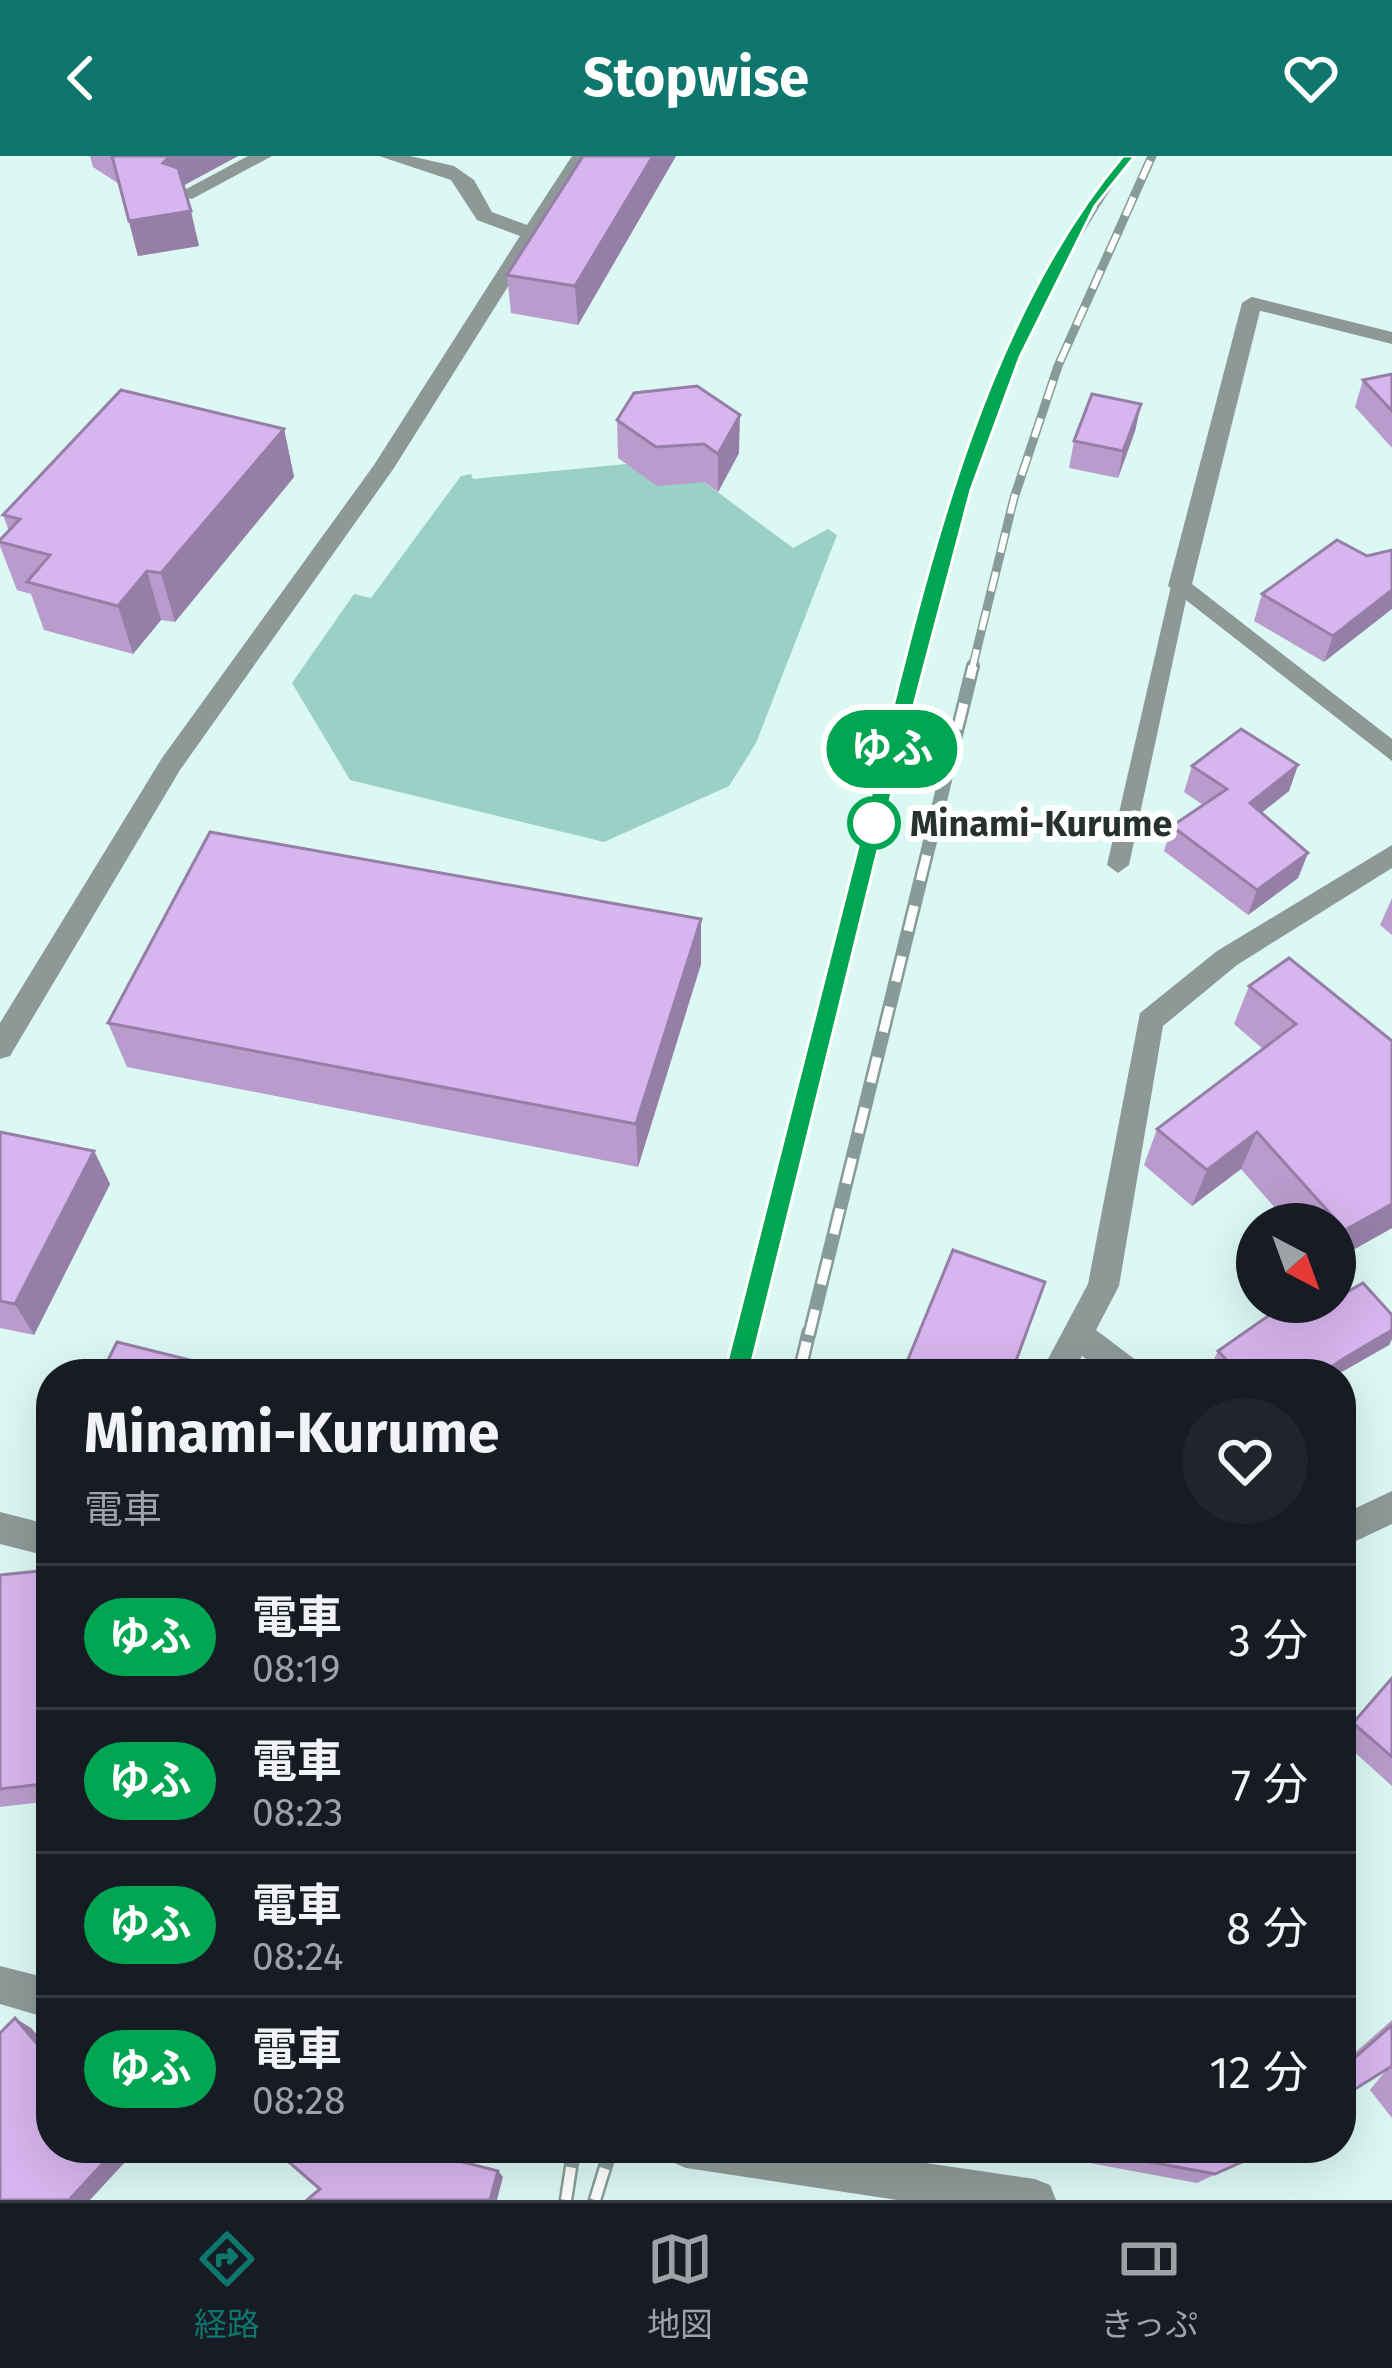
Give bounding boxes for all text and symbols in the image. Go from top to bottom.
icon: back [48,45,114,111]
icon: heart [1278,45,1344,111]
text: Stopwise [583,46,809,110]
line badge: ゆふ [838,710,946,788]
text: ゆふ [850,724,934,774]
marker: Minami-Kurume [849,798,899,848]
place label: Minami-Kurume [910,802,1172,846]
north arrow [1236,1203,1356,1323]
map controls [1236,1203,1356,1323]
button: heart [1182,1398,1308,1524]
text: Minami-Kurume [84,1399,499,1467]
text: 電車 [84,1487,162,1533]
text: 電車 [252,1591,342,1645]
text: ゆふ [108,1612,192,1662]
text: 3 分 [1229,1614,1308,1668]
text: 08:19 [252,1646,340,1692]
text: 電車 [252,1735,342,1789]
text: ゆふ [108,1756,192,1806]
text: 7 分 [1231,1758,1308,1812]
text: 08:23 [252,1790,343,1836]
text: 電車 [252,1879,342,1933]
text: ゆふ [108,1900,192,1950]
text: 8 分 [1226,1902,1308,1956]
text: 08:24 [252,1934,344,1980]
text: 電車 [252,2023,342,2077]
text: ゆふ [108,2044,192,2094]
text: 12 分 [1209,2046,1308,2100]
text: 08:28 [252,2078,345,2124]
tab: 経路 [194,2226,260,2346]
tab: 地図 [647,2226,713,2346]
tab: きっぷ [1101,2226,1198,2346]

